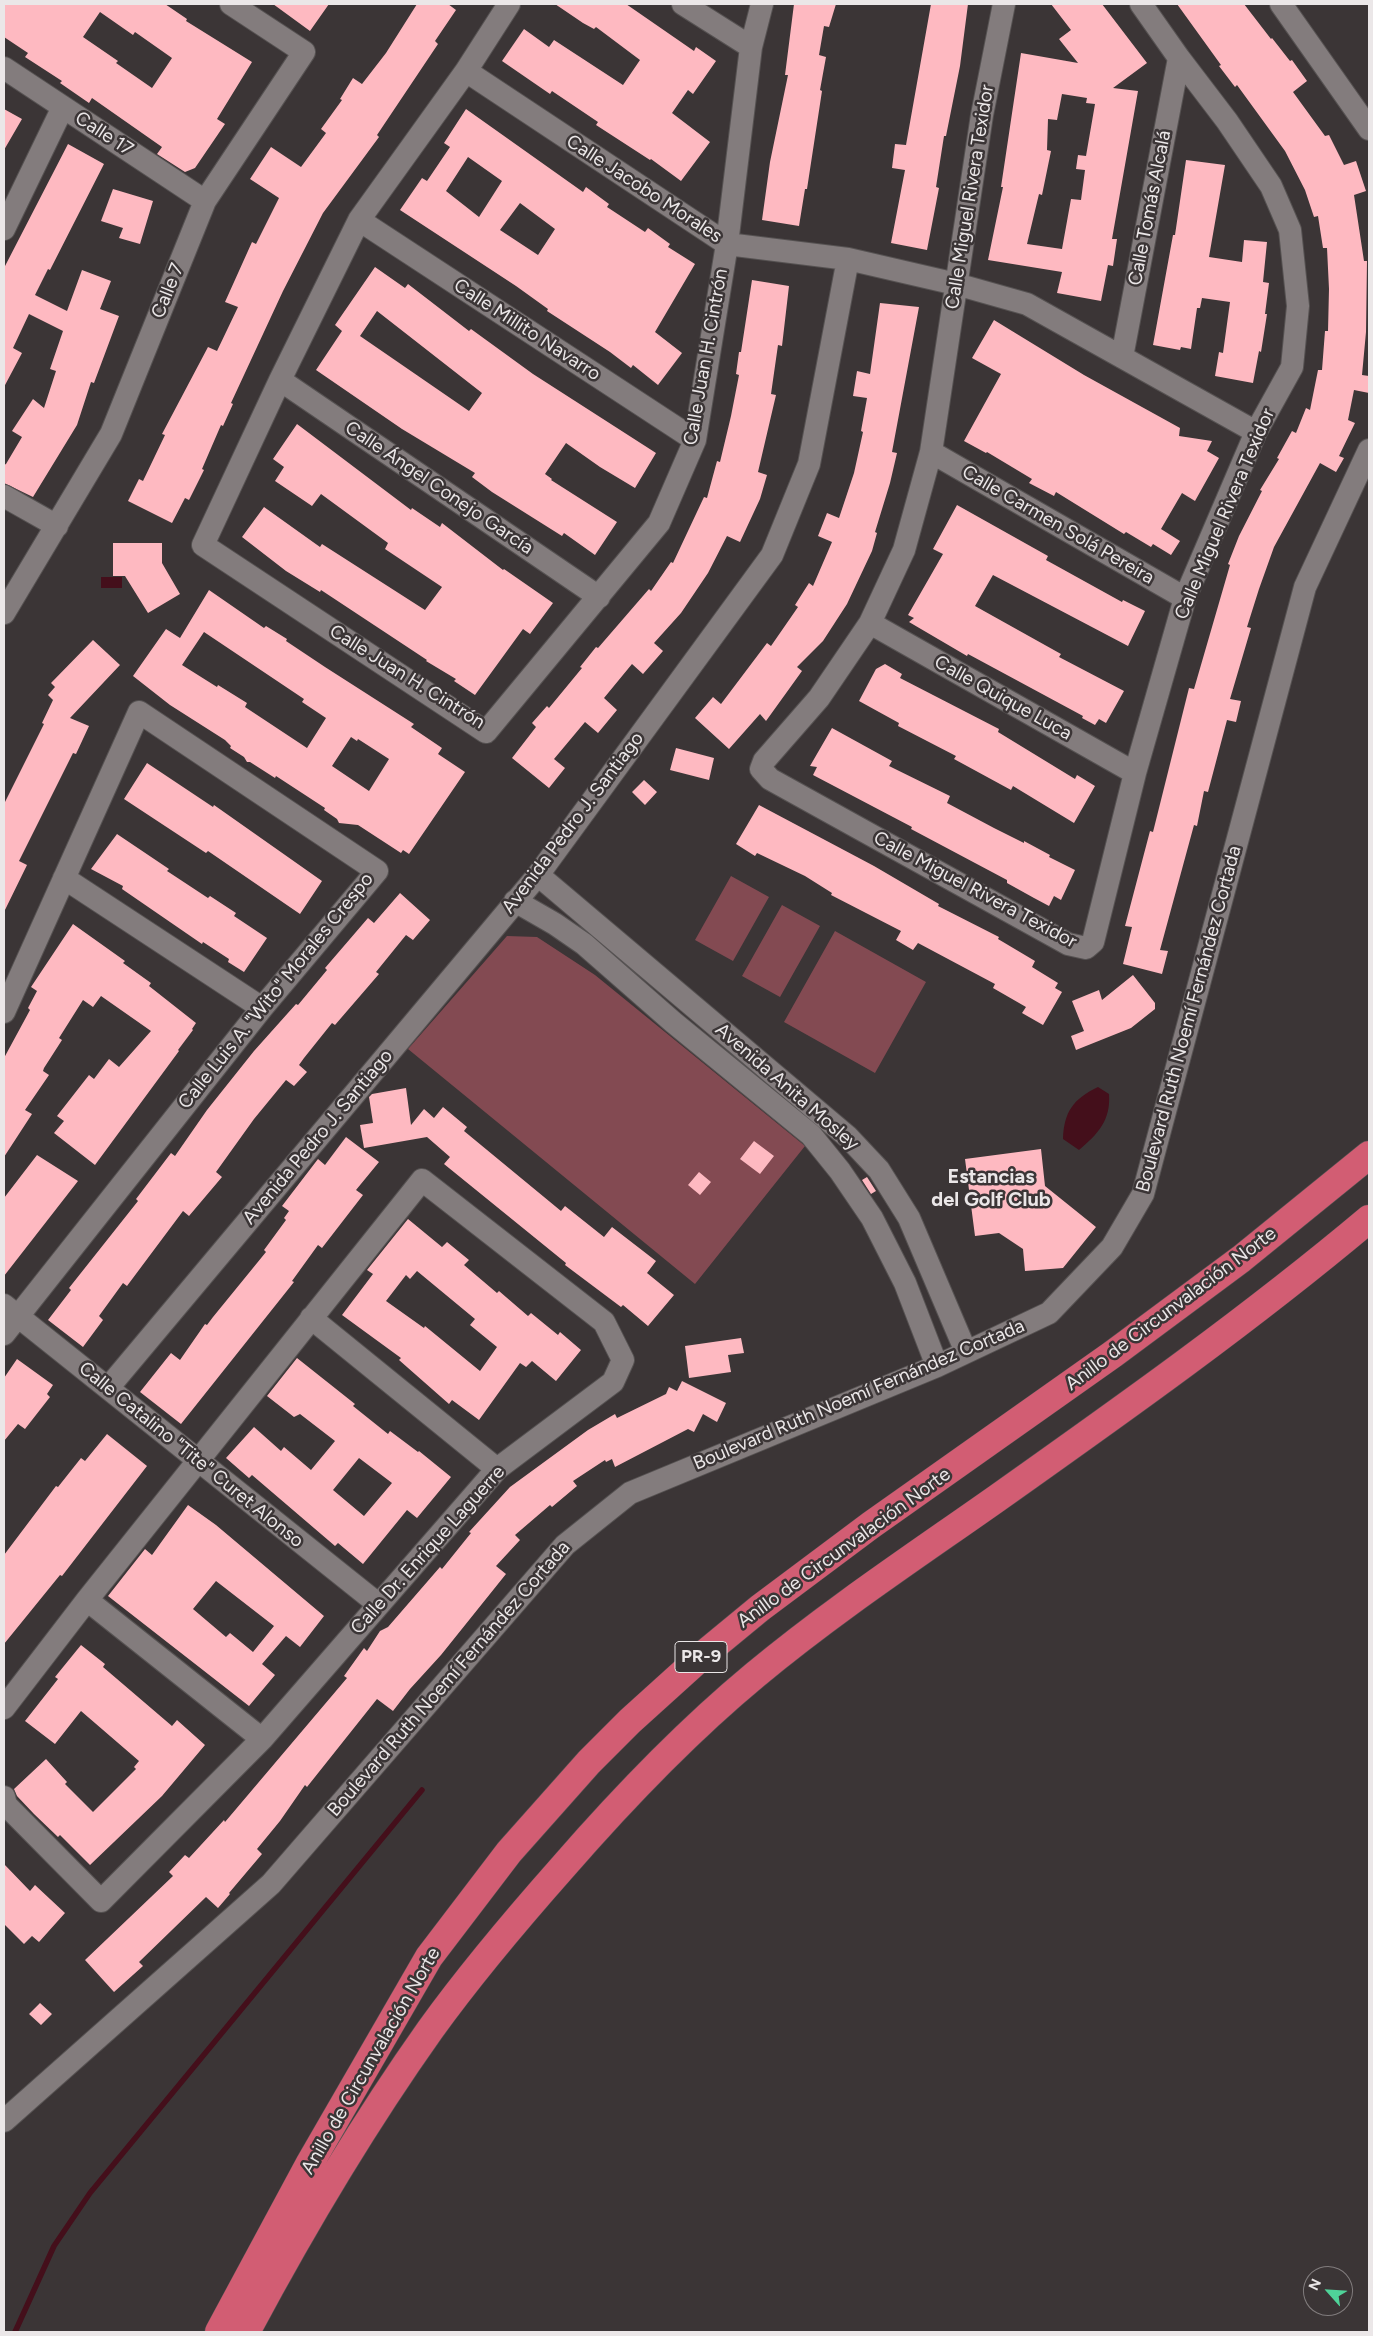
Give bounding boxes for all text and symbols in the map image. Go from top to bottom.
street label: Calle Miguel Rivera Texidor [941,83,999,311]
street label: Calle 17 [71,107,137,161]
street label: Calle Tomás Alcalá [1124,129,1176,287]
street label: Calle Jacobo Morales [562,130,726,248]
street label: Calle 7 [147,260,189,322]
street label: Calle Juan H. Cintrón [679,267,733,447]
street label: Calle Millito Navarro [449,274,605,386]
street label: Calle Miguel Rivera Texidor [1170,405,1280,623]
street label: Calle Ángel Conejo García [341,416,537,560]
street label: Calle Carmen Solá Pereira [958,461,1158,589]
street label: Calle Juan H. Cintrón [325,620,489,734]
street label: Calle Quique Luca [930,651,1076,745]
street label: Avenida Pedro J. Santiago [497,728,649,918]
street label: Calle Miguel Rivera Texidor [869,827,1081,953]
street label: Boulevard Ruth Noemí Fernández Cortada [1132,843,1246,1195]
street label: Calle Luis A. "Wito" Morales Crespo [174,868,378,1114]
street label: Avenida Anita Mosley [711,1018,863,1156]
street label: Avenida Pedro J. Santiago [238,1045,398,1229]
district label: Estancias del Golf Club [931,1165,1051,1212]
street label: Anillo de Circunvalación Norte [1061,1222,1281,1396]
street label: Boulevard Ruth Noemí Fernández Cortada [690,1315,1028,1475]
street label: Calle Catalino "Tite" Curet Alonso [74,1357,308,1553]
street label: Calle Dr. Enrique Laguerre [346,1461,510,1639]
street label: Anillo de Circunvalación Norte [733,1463,955,1633]
street label: Boulevard Ruth Noemí Fernández Cortada [323,1537,575,1821]
road number: PR-9 [675,1641,727,1672]
street label: Anillo de Circunvalación Norte [297,1944,445,2178]
north arrow [1303,2266,1353,2316]
text: N [1305,2276,1325,2293]

